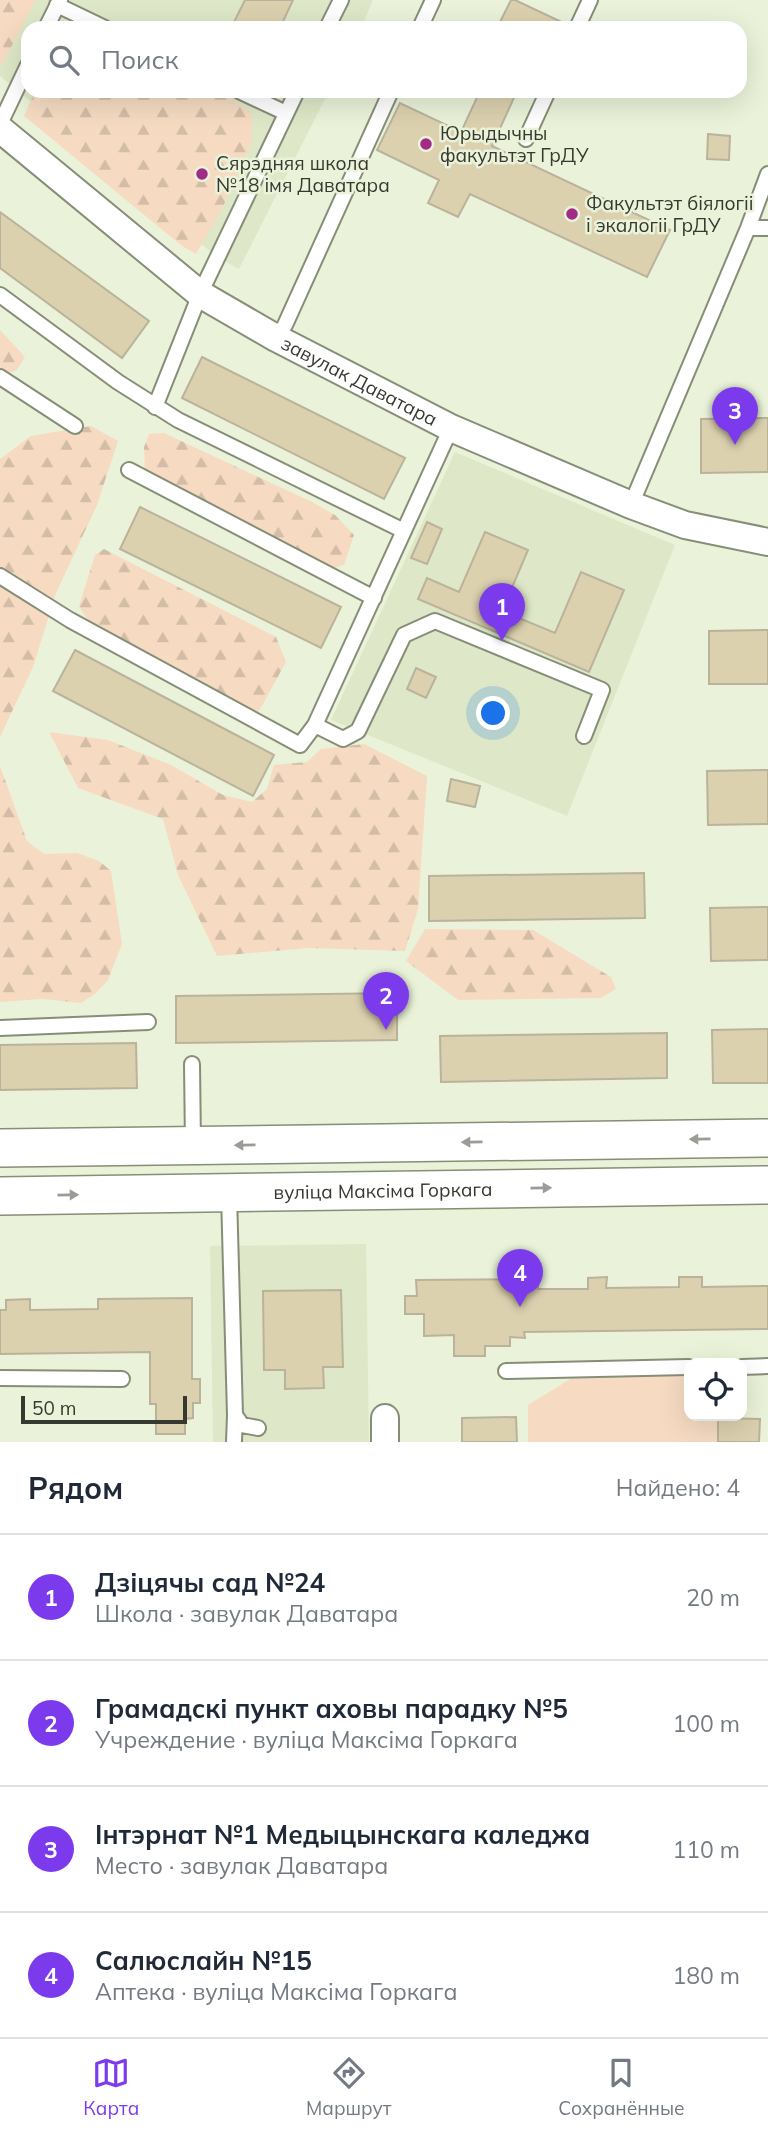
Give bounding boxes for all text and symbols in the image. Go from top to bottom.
search box [21,21,747,98]
icon: search [45,41,83,79]
text: Поиск [101,43,179,76]
place label: Юрыдычны факультэт ГрДУ [440,121,589,167]
marker: Юрыдычны факультэт ГрДУ [418,136,434,152]
place label: Сярэдняя школа №18 імя Даватара [216,151,390,197]
marker: Сярэдняя школа №18 імя Даватара [194,166,210,182]
place label: Факультэт біялогіі і экалогіі ГрДУ [586,191,753,237]
marker: Факультэт біялогіі і экалогіі ГрДУ [564,206,580,222]
street label: завулак Даватара [278,331,441,431]
pin: 3 [712,387,758,445]
pin: 1 [479,583,525,641]
your location [476,696,510,730]
pin: 2 [363,972,409,1030]
one-way arrow [689,1133,711,1145]
one-way arrow [461,1136,483,1148]
one-way arrow [234,1139,256,1151]
street label: вуліца Максіма Горкага [273,1177,493,1204]
one-way arrow [530,1182,552,1194]
one-way arrow [57,1190,79,1201]
pin: 4 [497,1249,543,1307]
map controls [684,1358,747,1421]
button: locate [684,1358,747,1421]
scale bar [21,1393,187,1425]
text: 50 m [32,1396,76,1420]
text: Рядом [28,1469,123,1507]
text: Найдено: 4 [616,1473,740,1502]
text: Дзіцячы сад №24 [95,1566,325,1599]
text: 1 [44,1583,58,1612]
text: 20 m [686,1583,740,1612]
text: Школа · завулак Даватара [95,1599,398,1628]
text: Грамадскі пункт аховы парадку №5 [95,1692,568,1725]
text: 2 [44,1709,58,1738]
text: 100 m [672,1709,740,1738]
text: Учреждение · вуліца Максіма Горкага [95,1725,518,1754]
text: Інтэрнат №1 Медыцынскага каледжа [95,1818,590,1851]
text: 3 [44,1835,58,1864]
text: 110 m [672,1835,740,1864]
text: Место · завулак Даватара [95,1851,388,1880]
text: Салюслайн №15 [95,1944,312,1977]
text: 4 [44,1961,58,1990]
text: 180 m [672,1961,740,1990]
text: Аптека · вуліца Максіма Горкага [95,1977,457,2006]
tab: Карта [83,2054,139,2120]
tab: Маршрут [306,2054,391,2120]
tab: Сохранённые [558,2054,685,2120]

